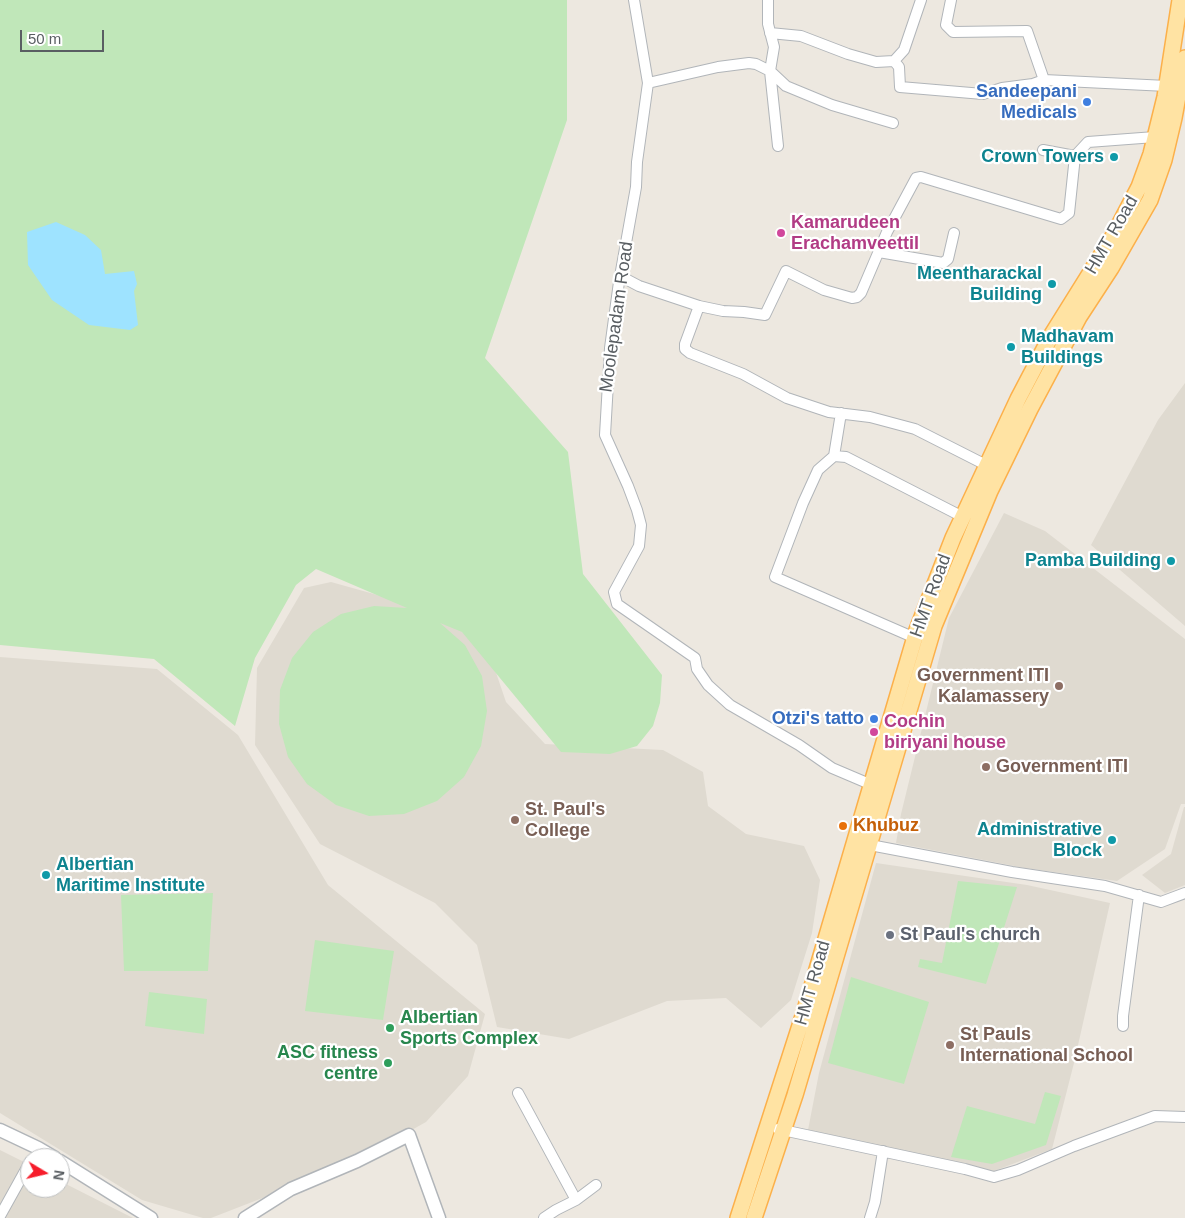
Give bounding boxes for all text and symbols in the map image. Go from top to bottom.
scale bar [22,20,106,52]
text: 50 m [28,30,61,47]
place label: Sandeepani Medicals [976,81,1077,124]
marker: Sandeepani Medicals [1081,96,1093,108]
place label: Crown Towers [981,146,1104,168]
marker: Crown Towers [1108,151,1120,163]
street label: HMT Road [1081,192,1143,278]
place label: Kamarudeen Erachamveettil [791,212,919,254]
marker: Kamarudeen Erachamveettil [775,227,787,239]
street label: Moolepadam Road [596,240,638,394]
place label: Meentharackal Building [917,263,1042,306]
marker: Meentharackal Building [1046,278,1058,290]
place label: Madhavam Buildings [1021,326,1114,368]
marker: Madhavam Buildings [1005,341,1017,353]
place label: Pamba Building [1025,550,1161,572]
street label: HMT Road [906,551,956,641]
marker: Pamba Building [1165,555,1177,567]
place label: Government ITI Kalamassery [917,665,1049,708]
marker: Government ITI Kalamassery [1053,680,1065,692]
place label: Otzi's tatto [772,708,864,730]
place label: Cochin biriyani house [884,711,1006,754]
marker: Otzi's tatto [868,713,880,725]
marker: Cochin biriyani house [868,726,880,738]
place label: Government ITI [996,756,1128,778]
marker: Government ITI [980,761,992,773]
place label: St. Paul's College [525,799,605,842]
marker: St. Paul's College [509,814,521,826]
place label: Khubuz [853,815,919,837]
place label: Administrative Block [977,819,1102,862]
marker: Khubuz [837,820,849,832]
marker: Administrative Block [1106,834,1118,846]
place label: Albertian Maritime Institute [56,854,205,896]
marker: Albertian Maritime Institute [40,869,52,881]
place label: St Paul's church [900,924,1040,946]
marker: St Paul's church [884,929,896,941]
street label: HMT Road [791,938,835,1028]
place label: Albertian Sports Complex [400,1007,538,1050]
marker: Albertian Sports Complex [384,1022,396,1034]
place label: St Pauls International School [960,1024,1133,1066]
marker: St Pauls International School [944,1039,956,1051]
place label: ASC fitness centre [277,1042,378,1084]
marker: ASC fitness centre [382,1057,394,1069]
north arrow [20,1148,70,1198]
text: N [50,1169,68,1181]

